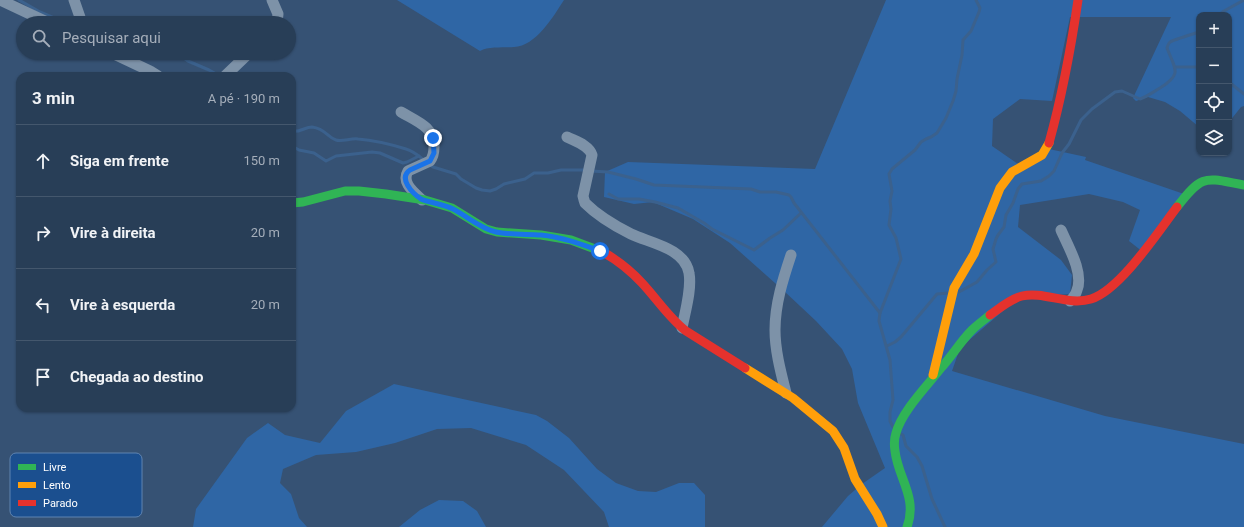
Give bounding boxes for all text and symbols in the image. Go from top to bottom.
map controls [1196,12,1232,156]
button: + [1196,12,1232,48]
search box [16,16,296,60]
icon: search [30,27,52,49]
text: Pesquisar aqui [62,29,161,47]
button: − [1196,48,1232,84]
button: locate [1196,84,1232,120]
text: 3 min [32,88,75,108]
text: A pé · 190 m [208,91,280,106]
button: layers [1196,120,1232,156]
route end [424,129,442,147]
icon: ahead [32,150,54,172]
text: Siga em frente [70,152,169,170]
text: 150 m [243,153,280,168]
icon: right [32,222,54,244]
text: Vire à direita [70,224,156,242]
text: 20 m [251,225,280,240]
route start [591,242,609,260]
icon: left [32,294,54,316]
text: Vire à esquerda [70,296,175,314]
text: 20 m [251,297,280,312]
icon: arrive [32,366,54,388]
text: Chegada ao destino [70,368,204,386]
legend [10,453,142,517]
text: Livre [43,461,67,474]
text: Lento [43,479,71,492]
text: Parado [43,497,78,510]

